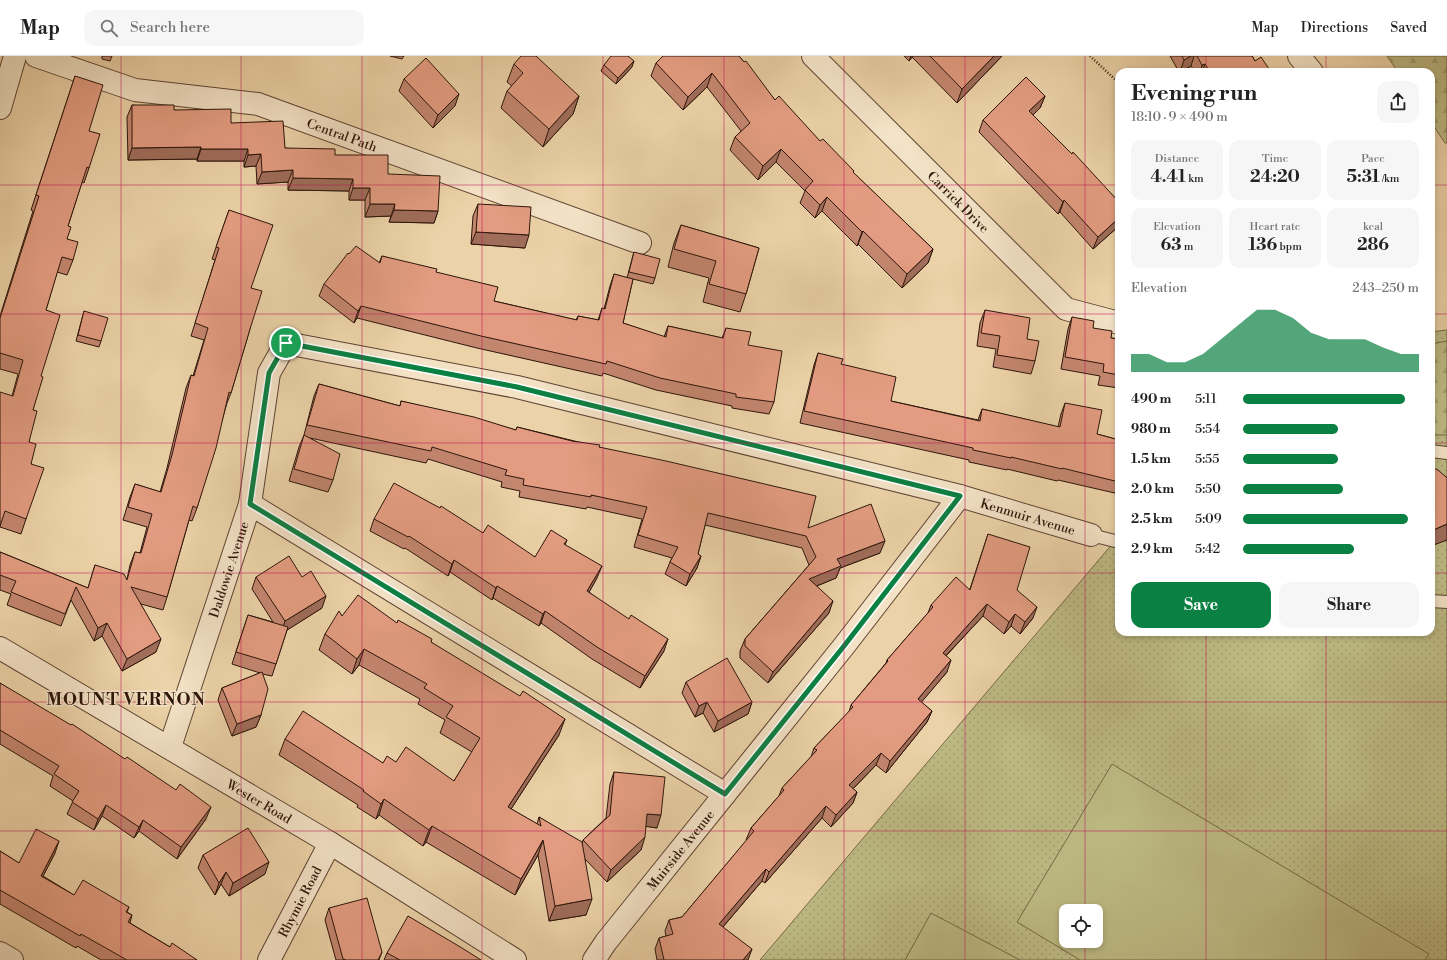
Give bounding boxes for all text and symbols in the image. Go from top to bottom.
search box [84,10,364,46]
text: Map [20,16,60,40]
icon: search [98,17,120,39]
text: Search here [130,18,210,37]
text: Map [1251,19,1279,37]
text: Directions [1301,19,1368,37]
text: Saved [1390,19,1427,37]
text: Evening run [1131,80,1257,107]
button: share [1377,81,1419,123]
text: 18:10 · 9 × 490 m [1131,109,1228,125]
street label: Central Path [304,115,379,156]
text: Distance [1155,152,1199,166]
text: Time [1262,152,1288,166]
text: Pace [1361,152,1385,166]
text: 4.41 [1150,166,1186,188]
text: 24:20 [1250,166,1300,188]
text: 5:31 [1347,166,1380,188]
street label: Carrick Drive [924,168,992,237]
text: km [1186,172,1204,186]
text: /km [1380,172,1399,186]
text: Elevation [1153,220,1201,234]
text: Heart rate [1250,220,1300,234]
text: kcal [1363,220,1383,234]
text: 63 [1161,234,1182,256]
text: 136 [1248,234,1277,256]
text: 286 [1357,234,1389,256]
text: m [1182,240,1193,254]
text: bpm [1277,240,1302,254]
text: Elevation [1131,280,1187,296]
text: 243–250 m [1352,280,1419,296]
pin [269,326,303,360]
icon: arrive [275,332,297,354]
text: 490 m [1131,391,1171,407]
text: 5:11 [1195,391,1217,407]
text: 980 m [1131,421,1171,437]
text: 5:54 [1195,421,1220,437]
text: 1.5 km [1131,451,1171,467]
text: 5:55 [1195,451,1219,467]
text: 2.0 km [1131,481,1174,497]
text: 5:50 [1195,481,1221,497]
street label: Kenmuir Avenue [978,496,1077,539]
text: 2.5 km [1131,511,1173,527]
text: 5:09 [1195,511,1222,527]
street label: Daldowie Avenue [206,519,253,620]
text: 2.9 km [1131,541,1173,557]
text: 5:42 [1195,541,1220,557]
button: Save [1131,582,1271,628]
button: Share [1279,582,1419,628]
district label: MOUNT VERNON [46,689,206,711]
street label: Wester Road [222,776,295,828]
street label: Muirside Avenue [644,807,718,894]
street label: Rhymie Road [275,863,326,940]
map controls [1059,904,1103,948]
button: locate [1059,904,1103,948]

